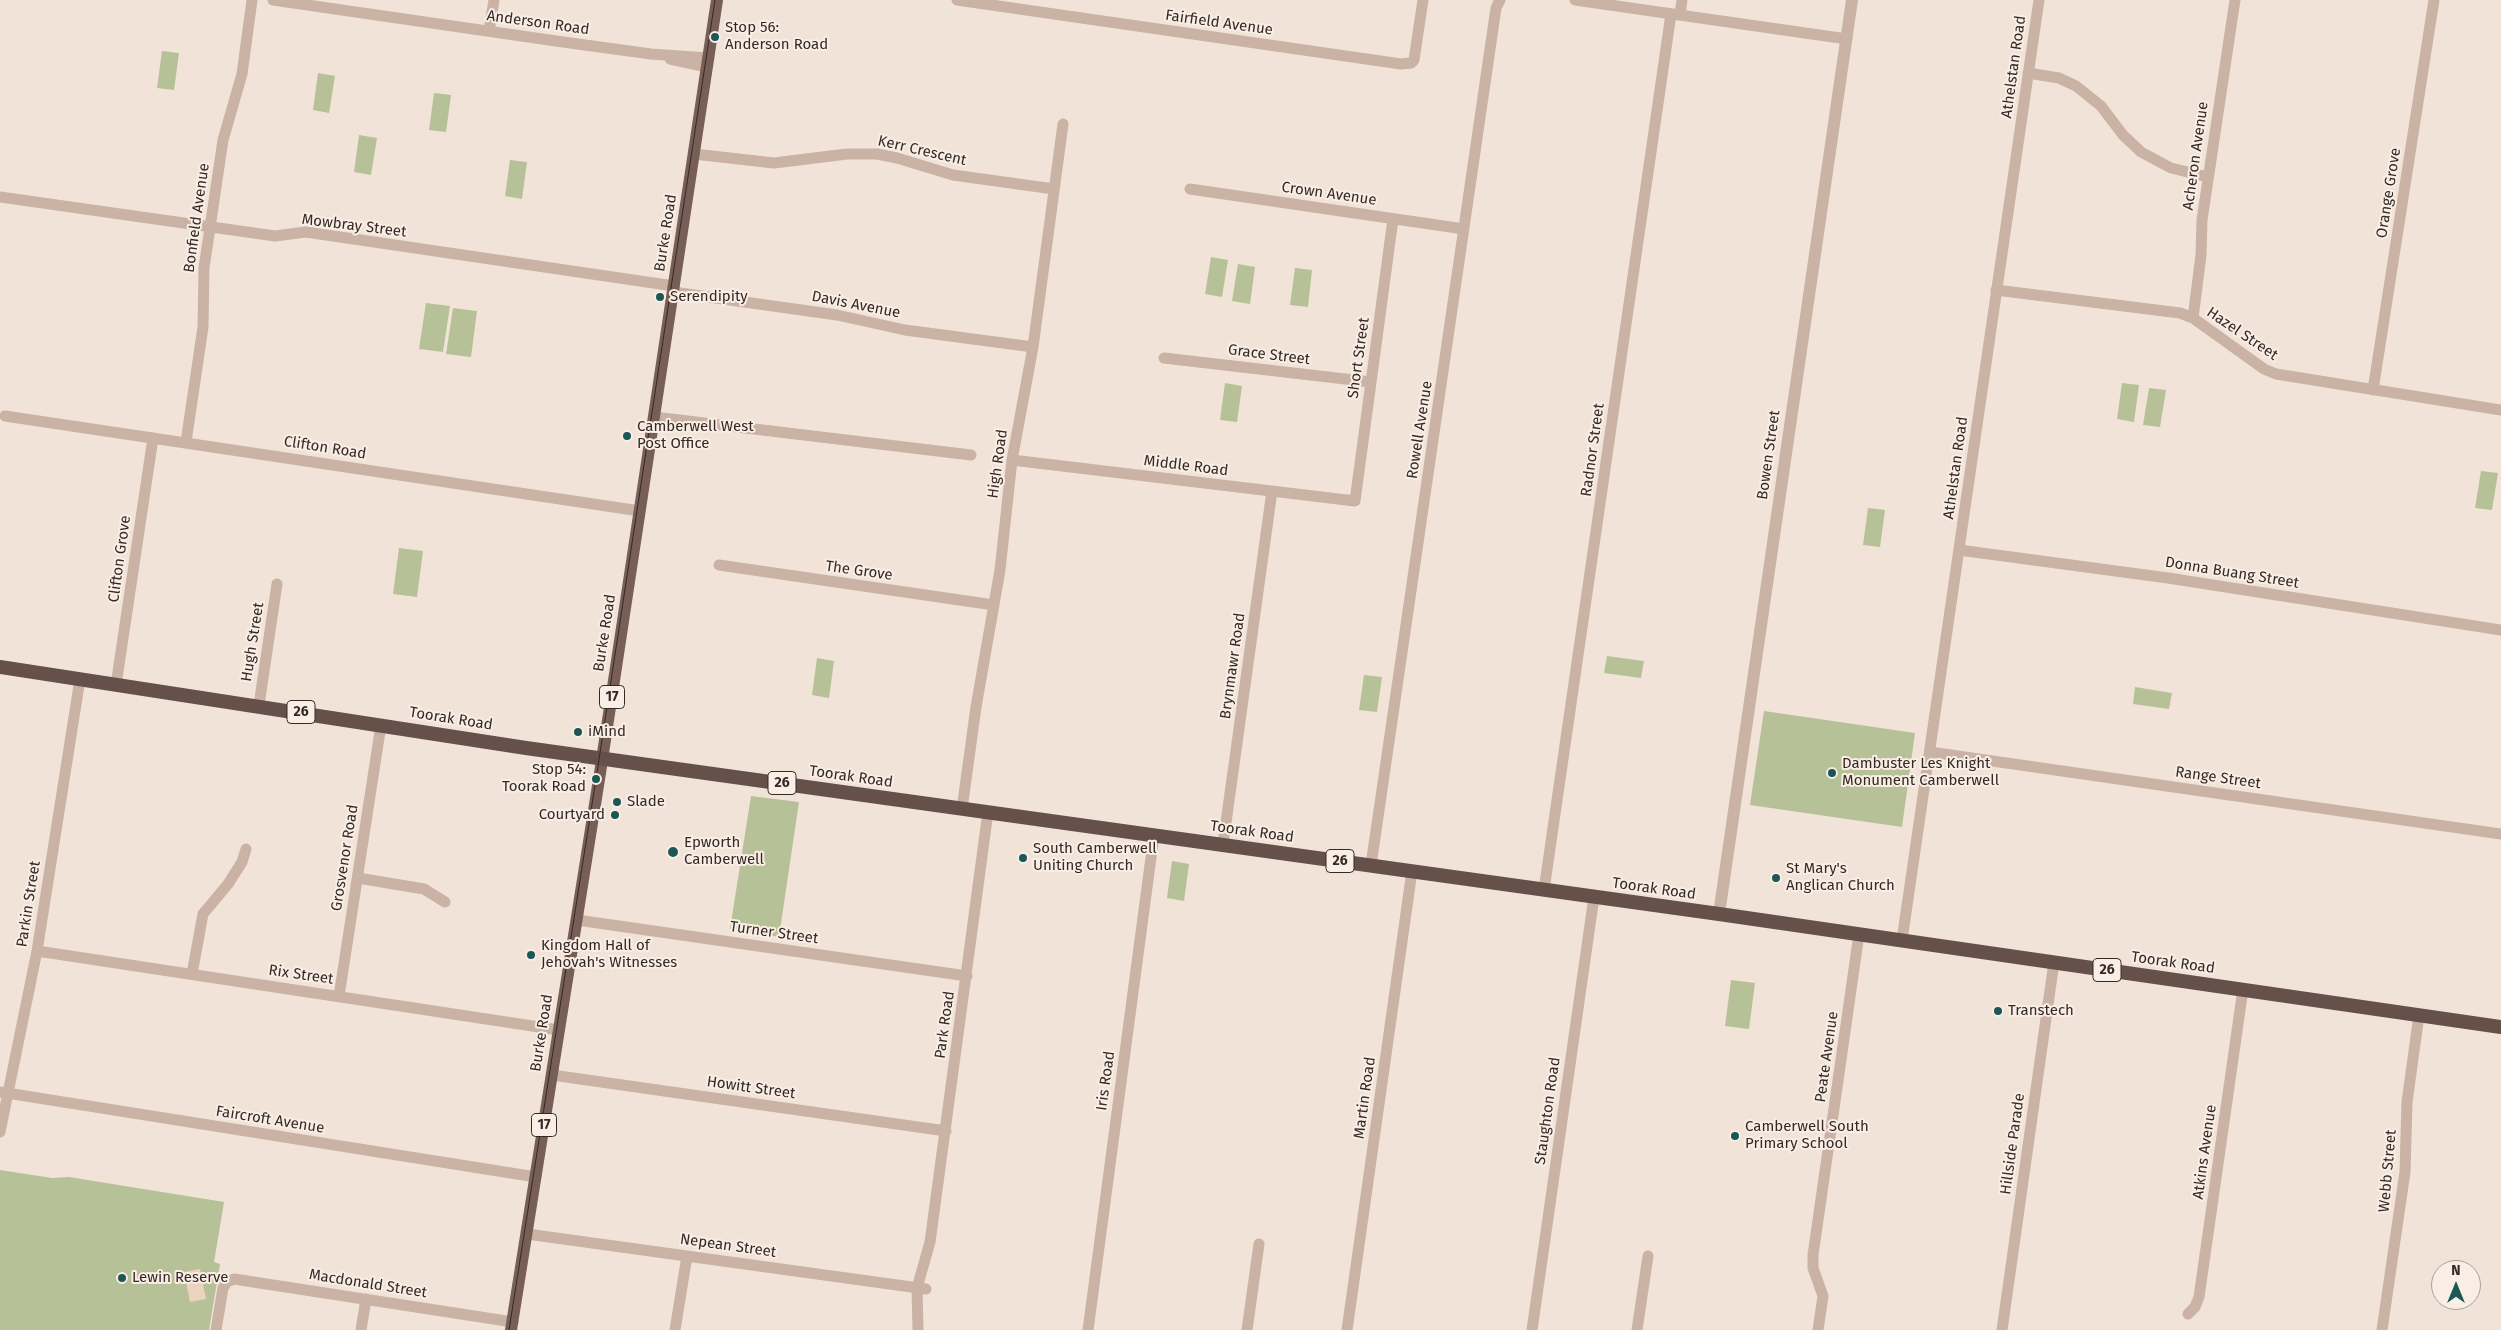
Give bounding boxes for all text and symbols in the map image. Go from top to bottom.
street label: Anderson Road [486,7,590,39]
street label: Fairfield Avenue [1164,7,1274,39]
street label: Athelstan Road [1998,15,2030,119]
place label: Stop 56: Anderson Road [725,19,828,54]
marker: Stop 56: Anderson Road [709,31,721,43]
street label: Acheron Avenue [2179,101,2213,211]
street label: Kerr Crescent [876,132,968,170]
street label: Orange Grove [2373,147,2405,239]
street label: Bonfield Avenue [180,162,214,274]
street label: Crown Avenue [1280,178,1378,210]
street label: Burke Road [651,193,681,273]
street label: Mowbray Street [301,211,407,241]
place label: Serendipity [670,288,748,306]
street label: Davis Avenue [810,288,902,322]
marker: Serendipity [654,291,666,303]
street label: Hazel Street [2203,304,2281,364]
street label: Short Street [1344,316,1374,400]
street label: Grace Street [1227,341,1311,369]
street label: Rowell Avenue [1403,380,1437,480]
street label: Radnor Street [1578,402,1608,498]
street label: Bowen Street [1754,409,1784,501]
street label: Athelstan Road [1940,416,1972,520]
place label: Camberwell West Post Office [637,418,754,453]
street label: High Road [984,428,1012,500]
marker: Camberwell West Post Office [621,430,633,442]
street label: Clifton Road [283,433,367,463]
street label: Middle Road [1143,452,1229,480]
street label: Clifton Grove [105,514,135,604]
street label: Donna Buang Street [2164,554,2300,592]
street label: The Grove [824,557,894,585]
street label: Burke Road [590,593,620,673]
street label: Hugh Street [238,601,268,683]
street label: Brynmawr Road [1217,612,1249,720]
road number: 17 [600,686,624,709]
road number: 26 [287,700,315,724]
street label: Toorak Road [408,704,494,734]
place label: iMind [588,723,626,741]
marker: iMind [572,726,584,738]
place label: Dambuster Les Knight Monument Camberwell [1842,755,1999,790]
place label: Stop 54: Toorak Road [502,761,586,796]
street label: Toorak Road [808,762,894,792]
street label: Range Street [2174,763,2262,793]
marker: Dambuster Les Knight Monument Camberwell [1826,767,1838,779]
road number: 26 [768,771,796,794]
marker: Stop 54: Toorak Road [590,773,602,785]
place label: Slade [627,793,665,811]
marker: Slade [611,796,623,808]
street label: Grosvenor Road [328,803,362,913]
place label: Courtyard [539,806,605,824]
marker: Courtyard [609,809,621,821]
street label: Toorak Road [1209,817,1295,847]
place label: Epworth Camberwell [684,834,764,869]
place label: South Camberwell Uniting Church [1033,840,1157,875]
marker: Epworth Camberwell [666,845,680,859]
road number: 26 [1326,849,1354,872]
marker: South Camberwell Uniting Church [1017,852,1029,864]
street label: Parkin Street [13,860,45,948]
place label: St Mary's Anglican Church [1786,860,1895,895]
marker: St Mary's Anglican Church [1770,872,1782,884]
street label: Toorak Road [1611,874,1697,904]
street label: Turner Street [729,918,819,948]
place label: Kingdom Hall of Jehovah's Witnesses [541,937,677,972]
street label: Toorak Road [2130,948,2216,978]
marker: Kingdom Hall of Jehovah's Witnesses [525,949,537,961]
road number: 26 [2093,958,2121,982]
street label: Rix Street [267,962,335,988]
street label: Park Road [931,990,959,1060]
street label: Burke Road [527,993,557,1073]
place label: Transtech [2008,1002,2074,1020]
marker: Transtech [1992,1005,2004,1017]
street label: Peate Avenue [1812,1010,1842,1104]
street label: Iris Road [1093,1050,1119,1112]
street label: Martin Road [1350,1056,1380,1140]
street label: Staughton Road [1532,1056,1564,1166]
street label: Howitt Street [705,1073,797,1103]
street label: Hillside Parade [1997,1092,2029,1196]
street label: Faircroft Avenue [214,1103,326,1137]
street label: Atkins Avenue [2189,1103,2221,1201]
road number: 17 [532,1114,556,1136]
place label: Camberwell South Primary School [1745,1118,1869,1153]
street label: Webb Street [2375,1129,2401,1213]
marker: Camberwell South Primary School [1729,1130,1741,1142]
street label: Nepean Street [679,1230,777,1262]
north arrow [2431,1260,2481,1310]
text: N [2451,1262,2461,1279]
street label: Macdonald Street [308,1266,428,1302]
place label: Lewin Reserve [132,1269,229,1287]
marker: Lewin Reserve [116,1272,128,1284]

